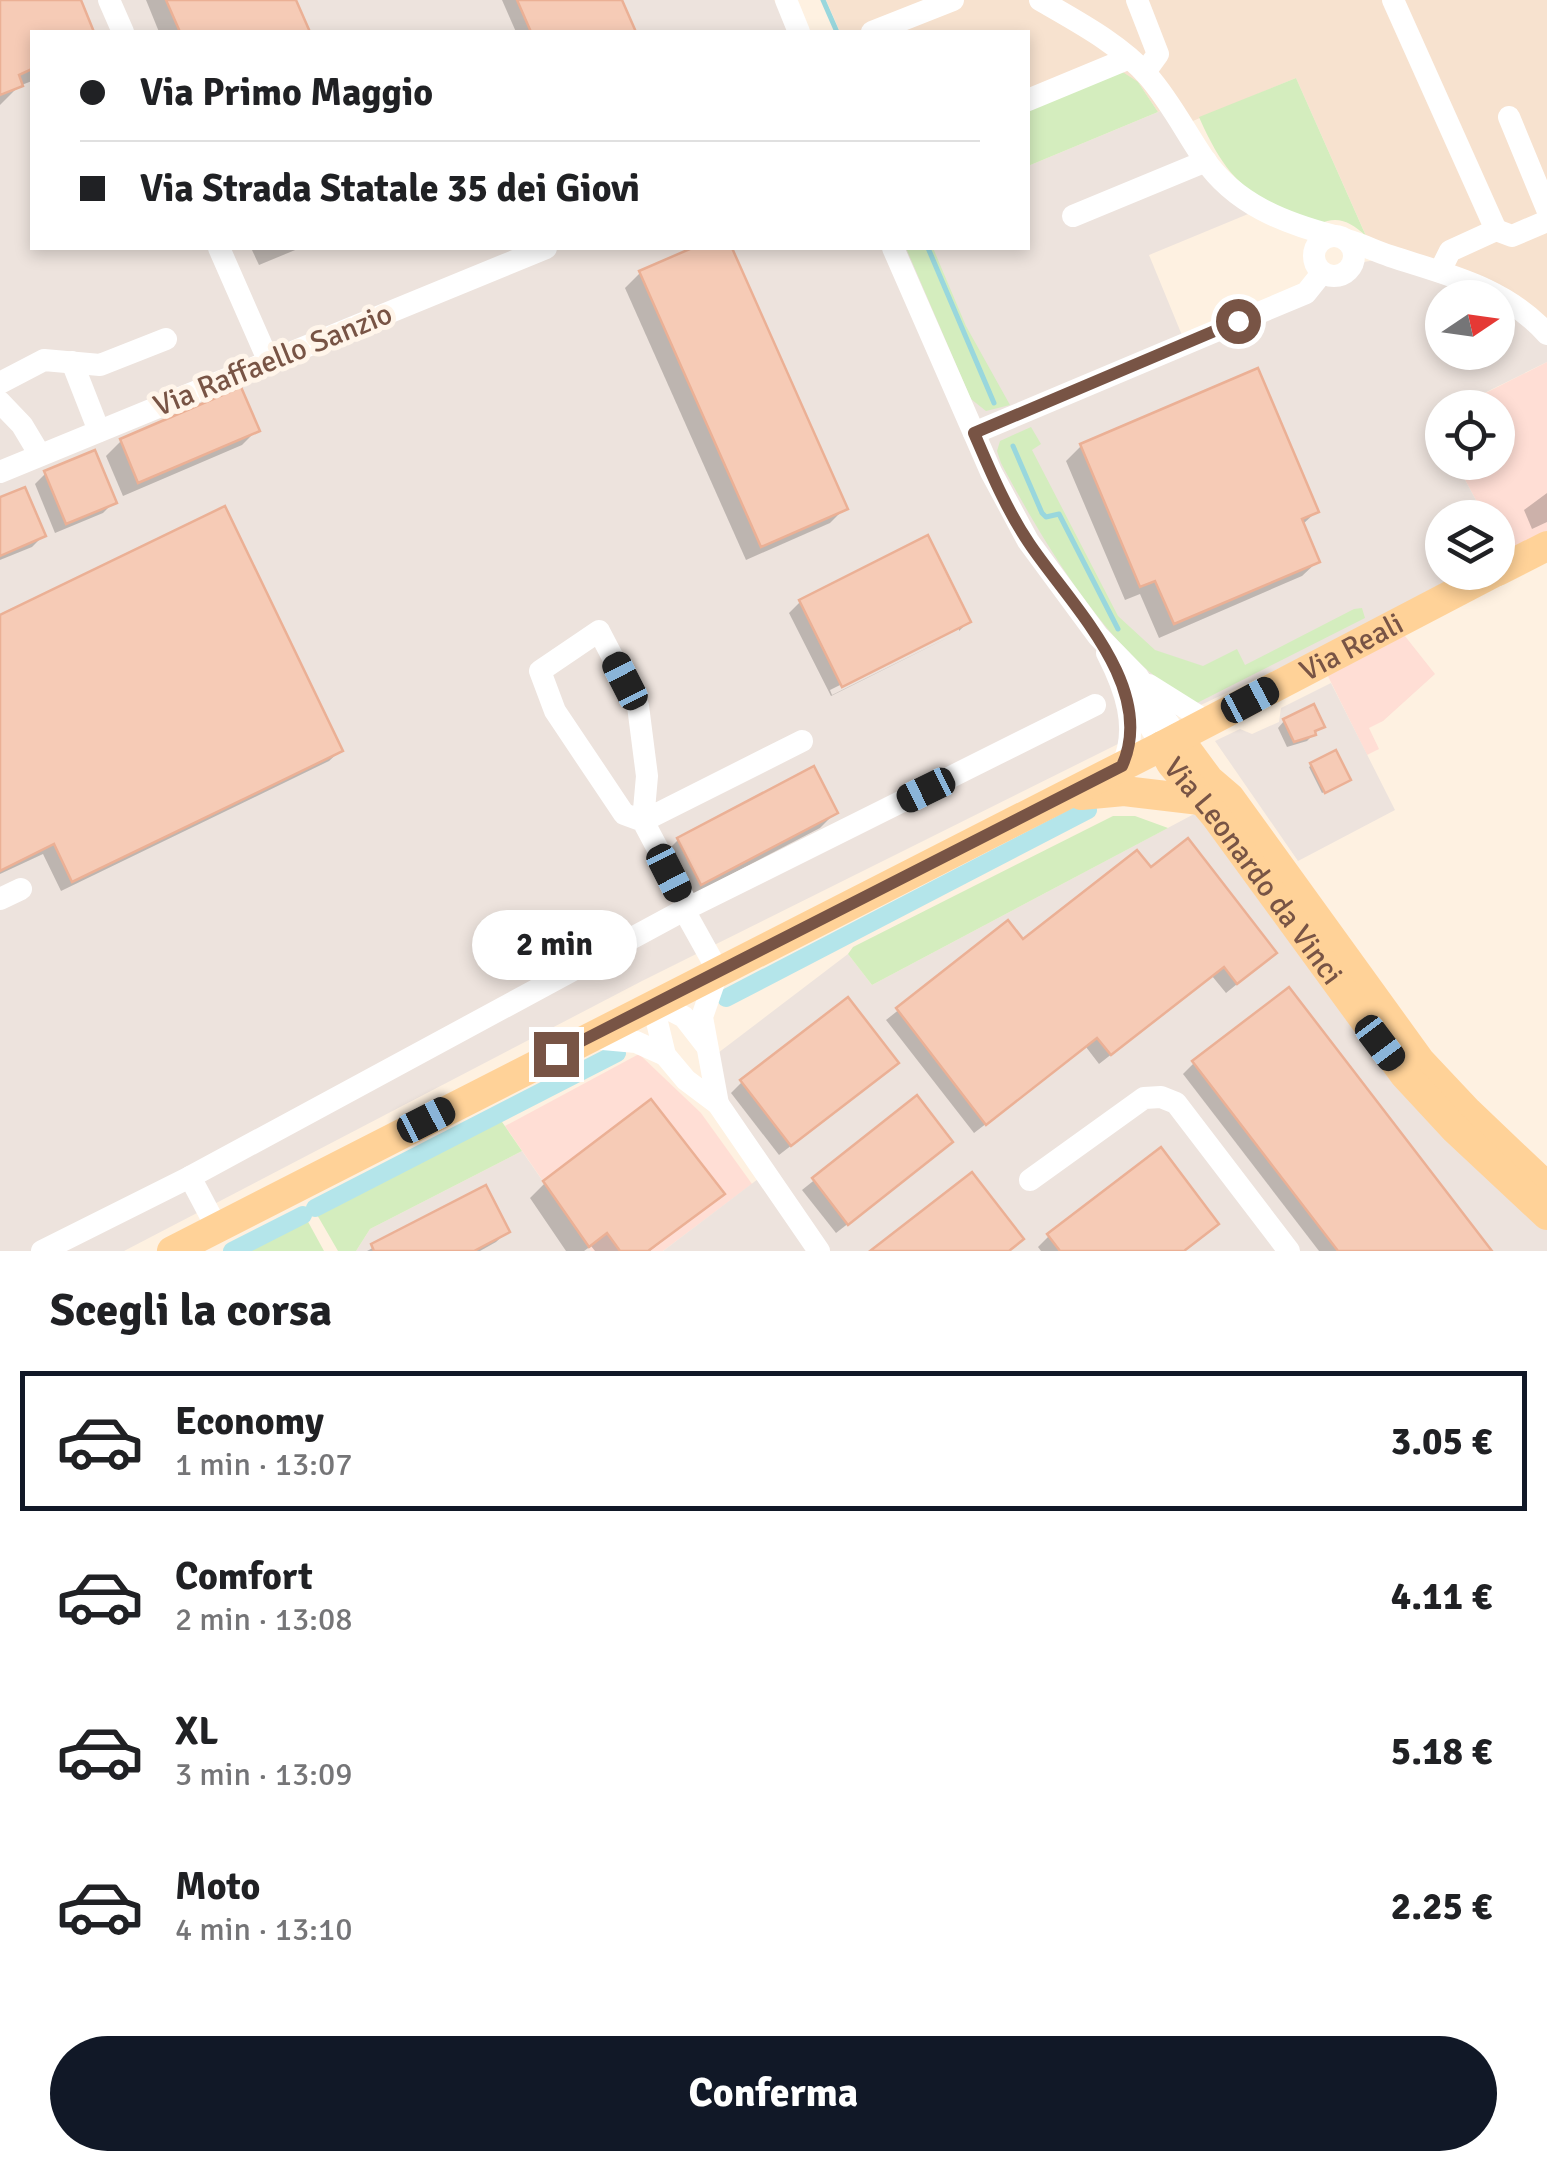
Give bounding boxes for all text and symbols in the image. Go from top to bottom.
text: Via Primo Maggio [140,69,433,116]
text: Via Strada Statale 35 dei Giovi [140,165,640,212]
north arrow [1425,280,1515,370]
map controls [1425,280,1515,590]
street label: Via Raffaello Sanzio [148,295,398,425]
route start [1216,299,1261,344]
button: locate [1425,390,1515,480]
button: layers [1425,500,1515,590]
street label: Via Reali [1293,605,1409,689]
car [598,647,652,715]
car [1216,673,1284,727]
street label: Via Leonardo da Vinci [1156,750,1351,992]
car [892,763,960,817]
car [642,839,696,907]
callout: 2 min [474,909,638,979]
text: 2 min [516,925,593,964]
car [1350,1010,1410,1076]
route end [534,1032,579,1077]
car [392,1093,460,1147]
text: Scegli la corsa [50,1283,332,1338]
icon: car [55,1396,145,1486]
text: Economy [175,1398,324,1445]
text: 3.05 € [1391,1418,1492,1465]
text: 1 min · 13:07 [175,1445,353,1484]
icon: car [55,1551,145,1641]
text: Comfort [175,1553,313,1600]
text: 4.11 € [1391,1573,1492,1620]
text: 2 min · 13:08 [175,1600,353,1639]
icon: car [55,1706,145,1796]
text: XL [175,1708,218,1755]
text: 5.18 € [1391,1728,1492,1775]
text: 3 min · 13:09 [175,1755,353,1794]
icon: car [55,1861,145,1951]
text: Moto [175,1863,260,1910]
text: 2.25 € [1391,1883,1492,1930]
text: 4 min · 13:10 [175,1910,353,1949]
button: Conferma [50,2036,1497,2151]

